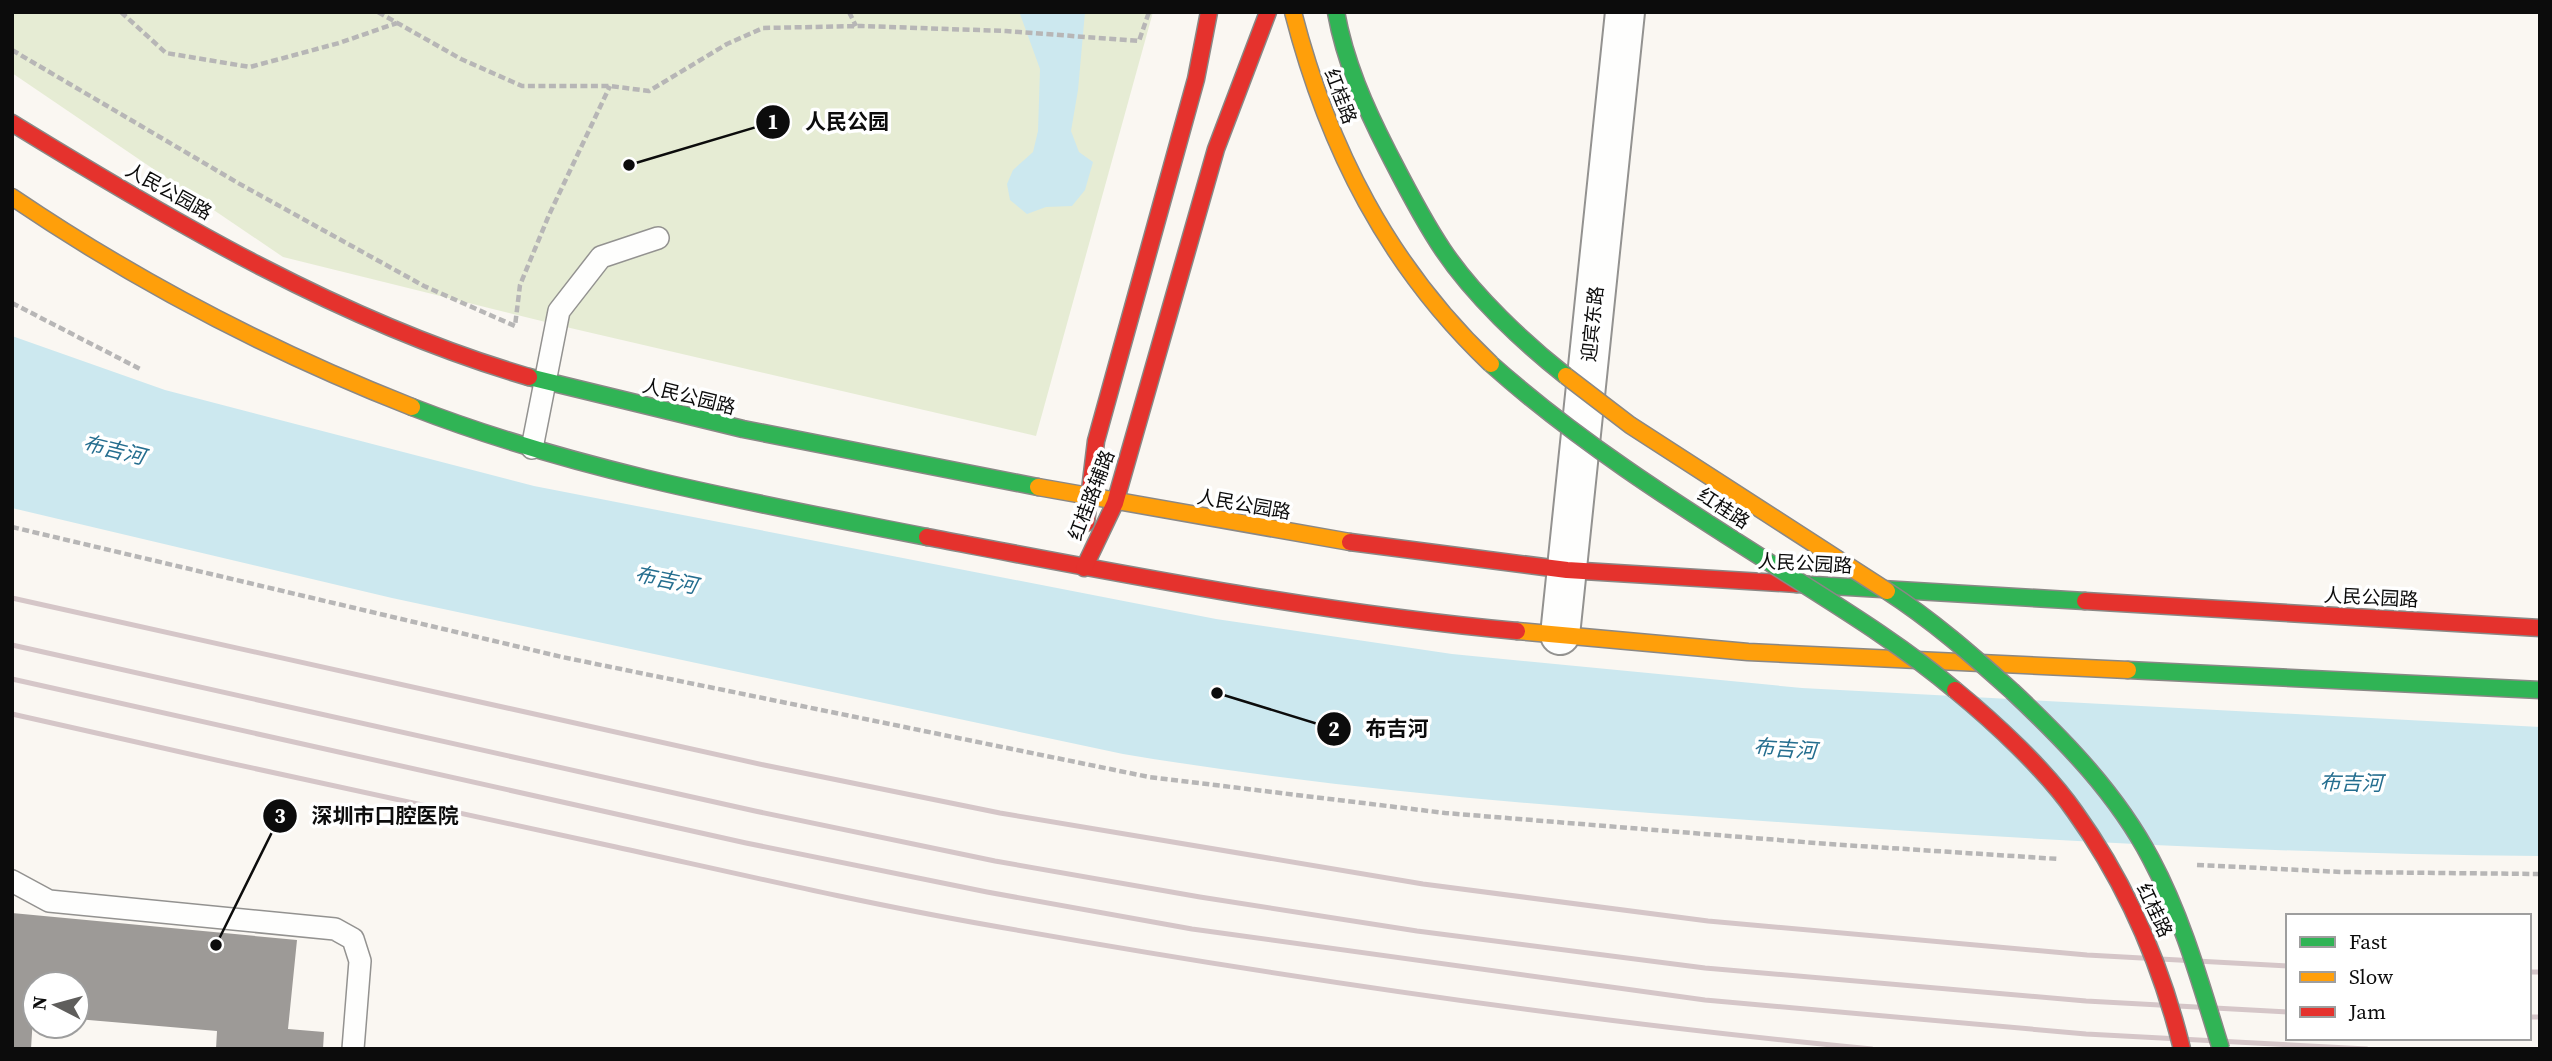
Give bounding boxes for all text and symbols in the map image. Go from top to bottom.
street label: 红桂路 [1319,65,1363,127]
callout: 人民公园 [756,101,903,143]
text: 1 [767,107,779,136]
text: 人民公园 [805,107,889,136]
street label: 人民公园路 [121,157,217,225]
street label: 迎宾东路 [1575,285,1609,363]
street label: 人民公园路 [640,372,738,420]
water label: 布吉河 [80,428,152,472]
street label: 红桂路辅路 [1062,446,1120,544]
street label: 红桂路 [1693,482,1755,534]
street label: 人民公园路 [1195,483,1293,525]
street label: 人民公园路 [1757,548,1853,578]
water label: 布吉河 [632,559,704,601]
street label: 人民公园路 [2323,582,2419,612]
callout: 布吉河 [1316,708,1442,750]
text: 2 [1328,714,1340,743]
text: 布吉河 [1366,714,1429,743]
water label: 布吉河 [1753,732,1821,765]
water label: 布吉河 [2319,767,2387,798]
callout: 深圳市口腔医院 [263,795,473,837]
text: 3 [274,801,286,830]
text: 深圳市口腔医院 [312,801,459,830]
street label: 红桂路 [2131,879,2179,941]
legend [2286,914,2531,1040]
text: Fast [2349,927,2387,956]
text: Slow [2349,962,2393,991]
north arrow [21,970,91,1040]
text: N [25,995,53,1011]
text: Jam [2348,997,2386,1026]

